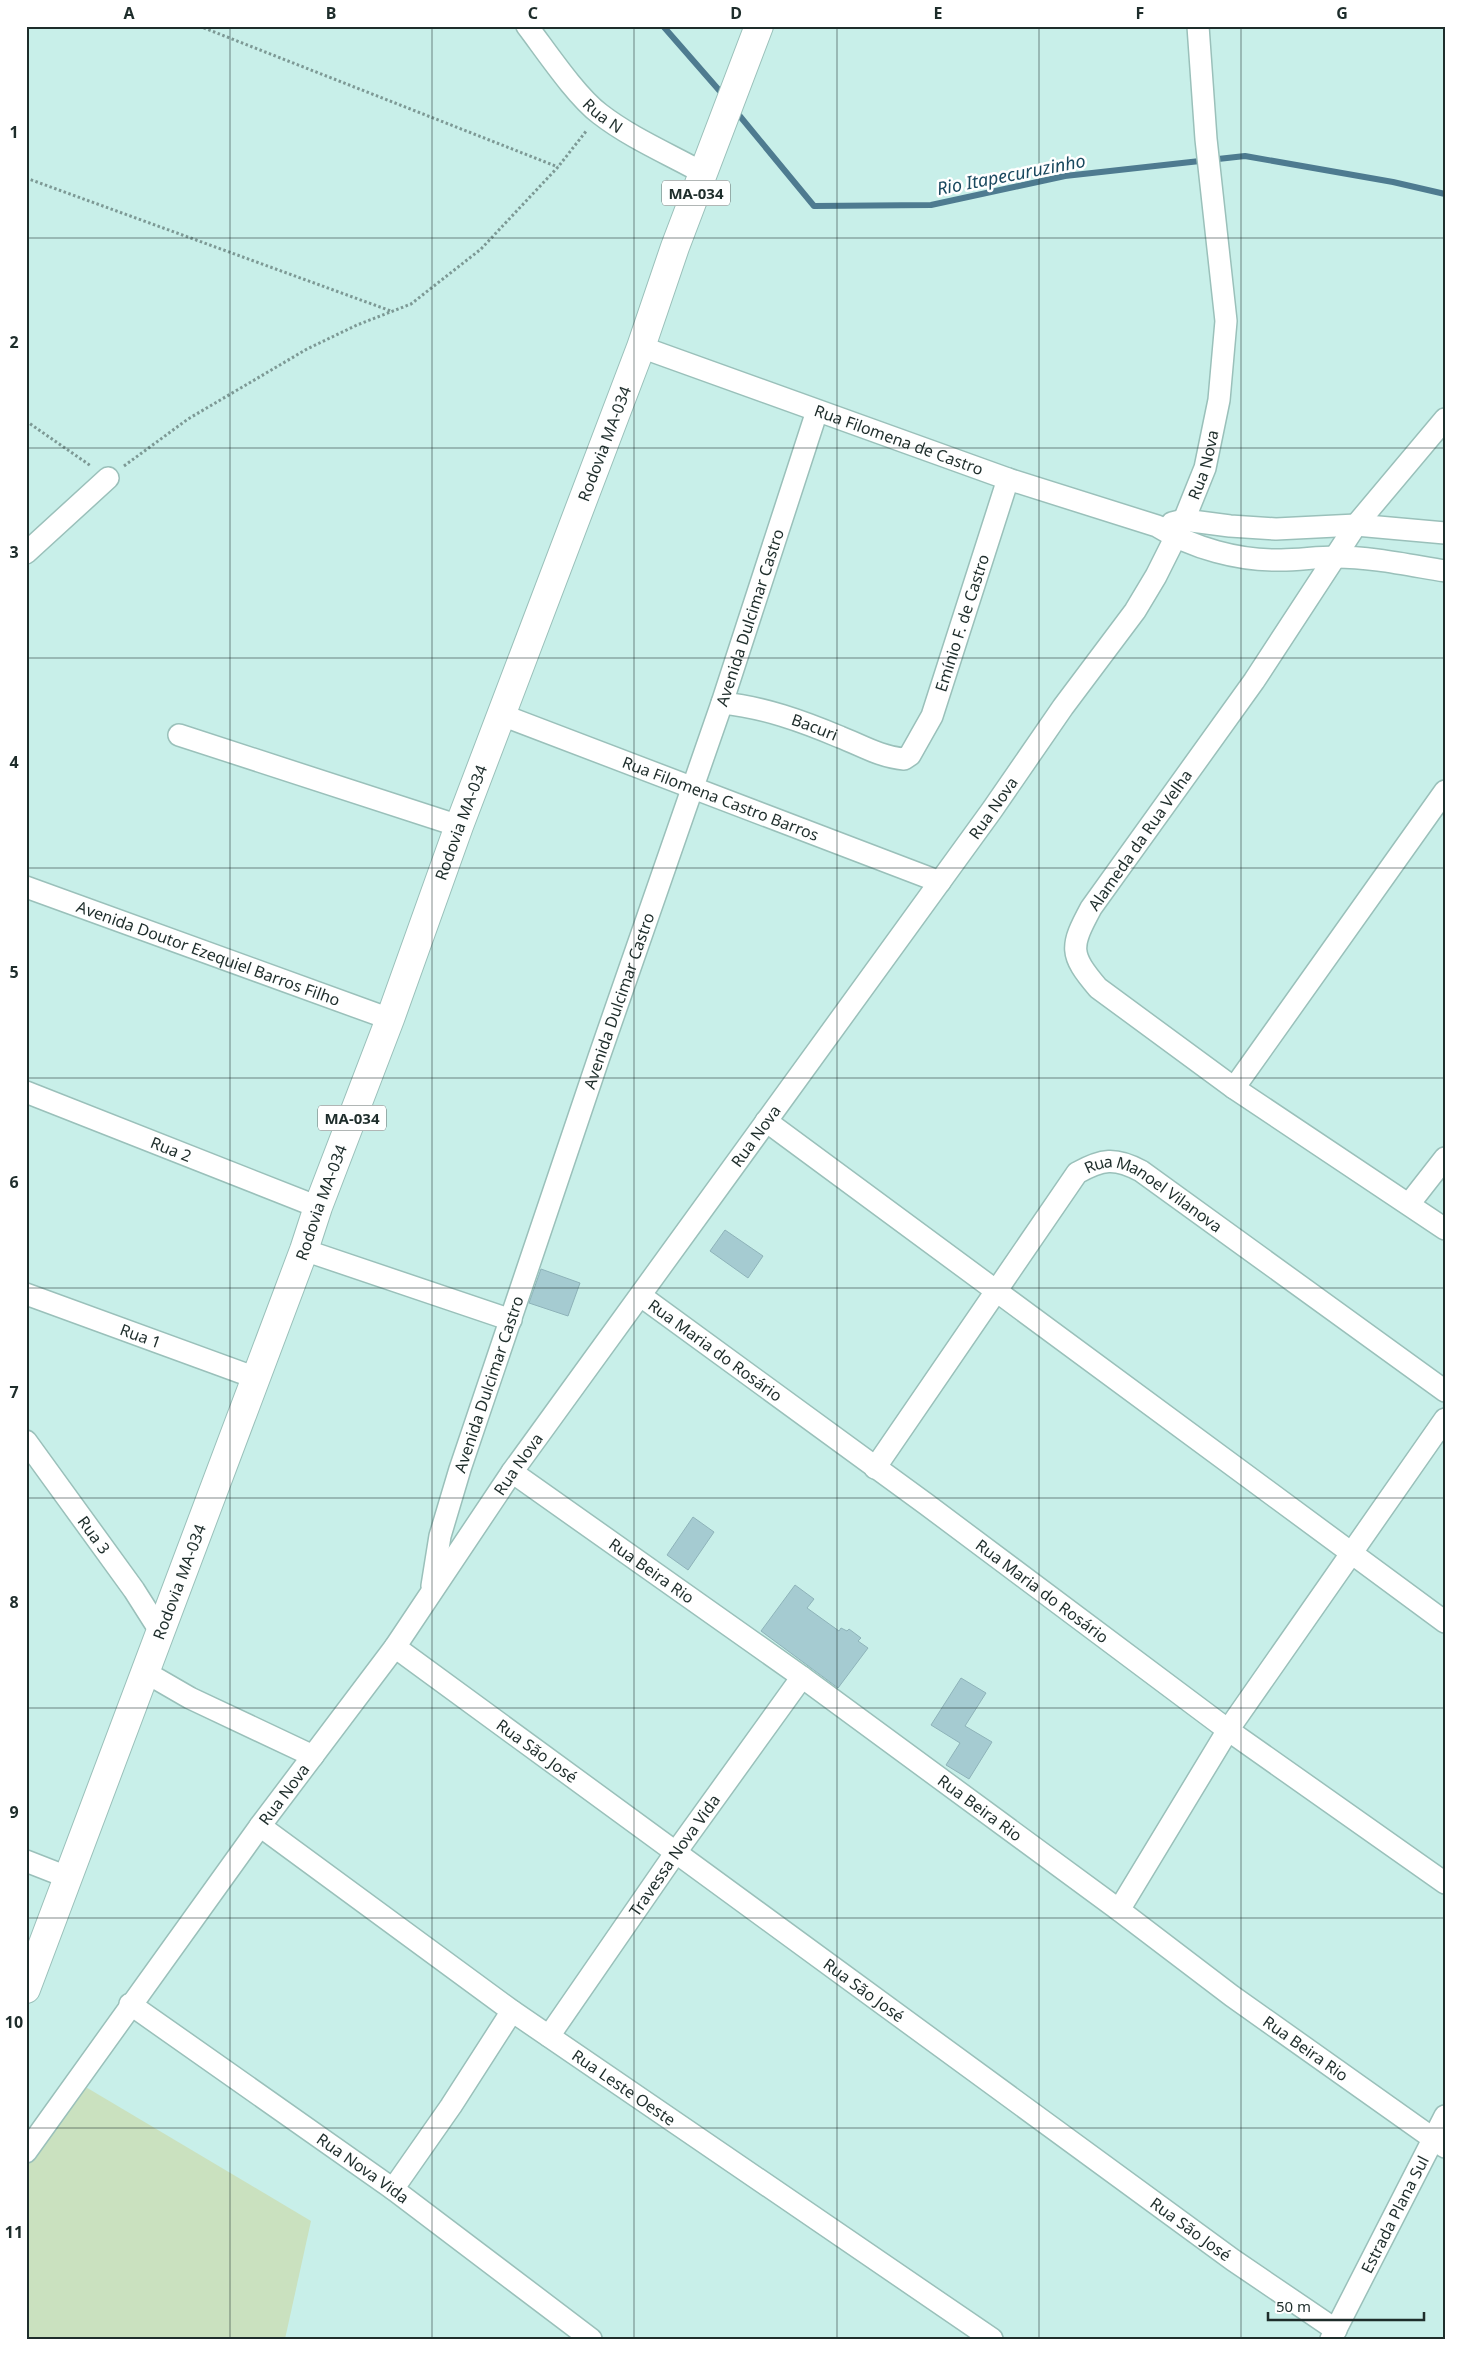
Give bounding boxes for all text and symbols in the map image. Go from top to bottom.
text: A [123,2,135,24]
text: B [326,2,336,24]
text: C [528,2,538,24]
text: D [730,2,742,24]
text: E [934,2,943,24]
text: F [1136,2,1144,24]
text: G [1336,2,1348,24]
street label: Rua N [578,93,627,138]
text: 1 [9,121,19,143]
water label: Rio Itapecuruzinho [935,148,1087,200]
road number: MA-034 [662,180,730,206]
text: 2 [9,331,19,353]
street label: Rodovia MA-034 [572,383,636,505]
street label: Rua Filomena de Castro [811,399,986,480]
street label: Rua Nova [1182,428,1224,503]
street label: Avenida Dulcimar Castro [711,526,789,709]
text: 3 [9,541,19,563]
street label: Emínio F. de Castro [929,551,994,694]
street label: Bacuri [789,708,841,746]
text: 4 [9,751,19,773]
street label: Rua Filomena Castro Barros [619,751,822,846]
street label: Rodovia MA-034 [429,762,492,883]
street label: Alameda da Rua Velha [1083,765,1197,915]
street label: Rua Nova [963,772,1023,844]
street label: Avenida Doutor Ezequiel Barros Filho [74,895,343,1011]
street label: Avenida Dulcimar Castro [578,910,659,1092]
text: 5 [9,961,19,983]
street label: Rua Nova [726,1101,786,1171]
road number: MA-034 [318,1106,386,1130]
street label: Rua 2 [148,1131,195,1167]
street label: Rodovia MA-034 [290,1141,352,1264]
street label: Rua Manoel Vilanova [1081,1150,1227,1237]
text: 6 [9,1171,19,1193]
street label: Avenida Dulcimar Castro [449,1293,529,1476]
street label: Rua Maria do Rosário [644,1294,787,1407]
street label: Rua 1 [117,1318,164,1353]
text: 7 [9,1381,19,1403]
street label: Rua Nova [488,1428,548,1500]
street label: Rua 3 [73,1511,115,1558]
street label: Rodovia MA-034 [147,1521,211,1643]
street label: Rua Beira Rio [605,1533,699,1608]
street label: Rua Maria do Rosário [971,1534,1113,1648]
text: 8 [9,1591,19,1613]
street label: Rua São José [492,1714,582,1788]
street label: Rua Nova [254,1759,314,1830]
street label: Rua Beira Rio [933,1769,1027,1846]
street label: Travessa Nova Vida [624,1790,725,1921]
text: 9 [9,1801,19,1823]
street label: Rua São José [819,1953,909,2027]
street label: Rua Beira Rio [1259,2010,1353,2086]
text: 10 [5,2011,23,2033]
street label: Rua Leste Oeste [568,2044,680,2131]
street label: Rua Nova Vida [312,2128,414,2208]
street label: Estrada Plana Sul [1355,2152,1434,2277]
street label: Rua São José [1146,2192,1236,2266]
text: 11 [5,2221,23,2243]
scale bar [1268,2290,1425,2322]
text: 50 m [1276,2296,1311,2316]

